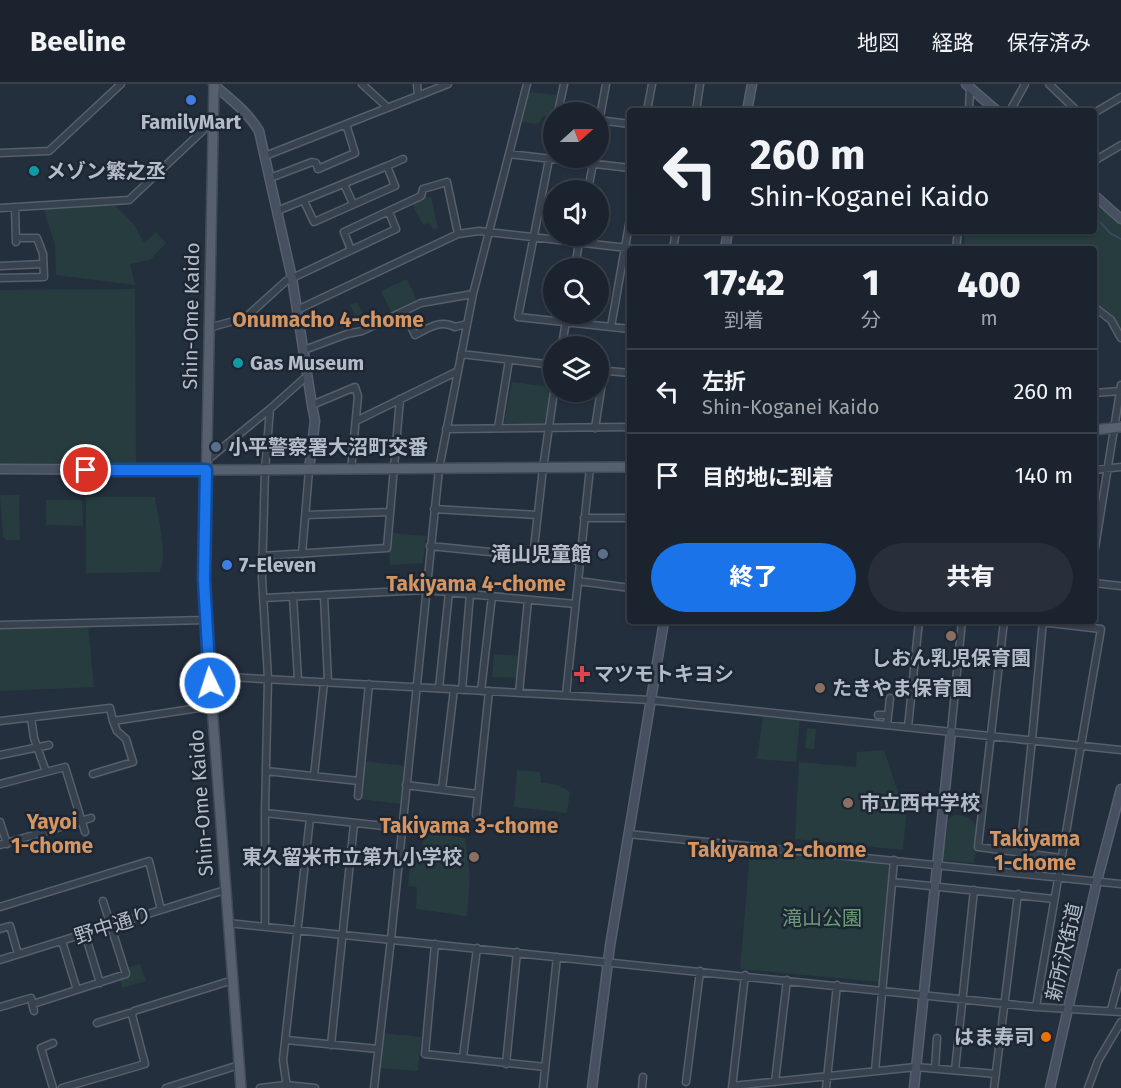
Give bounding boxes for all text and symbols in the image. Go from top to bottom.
text: Beeline [30,25,126,58]
text: 地図 [857,30,899,56]
text: 経路 [932,30,974,56]
text: 保存済み [1007,30,1091,56]
marker: FamilyMart [184,93,198,107]
north arrow [543,102,609,168]
map controls [543,102,609,402]
place label: FamilyMart [141,110,242,134]
text: 260 m [750,130,865,180]
icon: left [651,132,729,210]
place label: メゾン繁之丞 [46,159,166,183]
marker: メゾン繁之丞 [27,164,41,178]
button: sound [543,180,609,246]
text: Shin-Koganei Kaido [750,181,990,213]
street label: Shin-Ome Kaido [178,242,204,390]
button: search [543,258,609,324]
text: 17:42 [703,261,785,305]
text: 1 [862,261,879,305]
text: 400 [957,263,1021,307]
text: m [980,306,998,330]
district label: Onumacho 4-chome [232,307,424,333]
text: 到着 [724,308,764,332]
text: 分 [861,308,881,332]
button: layers [543,336,609,402]
place label: Gas Museum [250,351,364,375]
marker: Gas Museum [231,356,245,370]
text: 左折 [702,368,746,395]
icon: left [651,375,684,408]
text: 260 m [1013,378,1073,405]
text: Shin-Koganei Kaido [702,395,879,419]
place label: 小平警察署大沼町交番 [228,435,428,459]
marker: 小平警察署大沼町交番 [209,440,223,454]
pin [60,444,111,495]
icon: arrive [69,453,102,486]
icon: arrive [651,459,684,492]
text: 140 m [1015,462,1073,489]
text: 目的地に到着 [702,464,834,491]
place label: 滝山児童館 [491,542,591,566]
button: 終了 [651,543,856,612]
button: 共有 [868,543,1073,612]
marker: 滝山児童館 [596,547,610,561]
place label: 7-Eleven [239,553,316,577]
marker: 7-Eleven [220,558,234,572]
district label: Takiyama 4-chome [386,571,566,597]
marker: しおん乳児保育園 [944,629,958,643]
place label: しおん乳児保育園 [871,646,1031,670]
position arrow [178,651,242,715]
place label: マツモトキヨシ [594,662,734,686]
marker: マツモトキヨシ [575,667,589,681]
place label: たきやま保育園 [832,676,972,700]
marker: たきやま保育園 [813,681,827,695]
street label: Shin-Ome Kaido [184,729,218,877]
place label: 市立西中学校 [860,791,980,815]
marker: 市立西中学校 [841,796,855,810]
district label: Yayoi 1-chome [11,809,93,859]
district label: Takiyama 3-chome [380,813,559,839]
district label: Takiyama 1-chome [990,826,1080,876]
district label: Takiyama 2-chome [688,837,867,863]
place label: 東久留米市立第九小学校 [242,845,462,869]
marker: 東久留米市立第九小学校 [467,850,481,864]
street label: 野中通り [71,901,155,949]
street label: 新所沢街道 [1041,901,1087,1003]
park label: 滝山公園 [782,906,862,930]
place label: はま寿司 [954,1025,1034,1049]
marker: はま寿司 [1039,1030,1053,1044]

